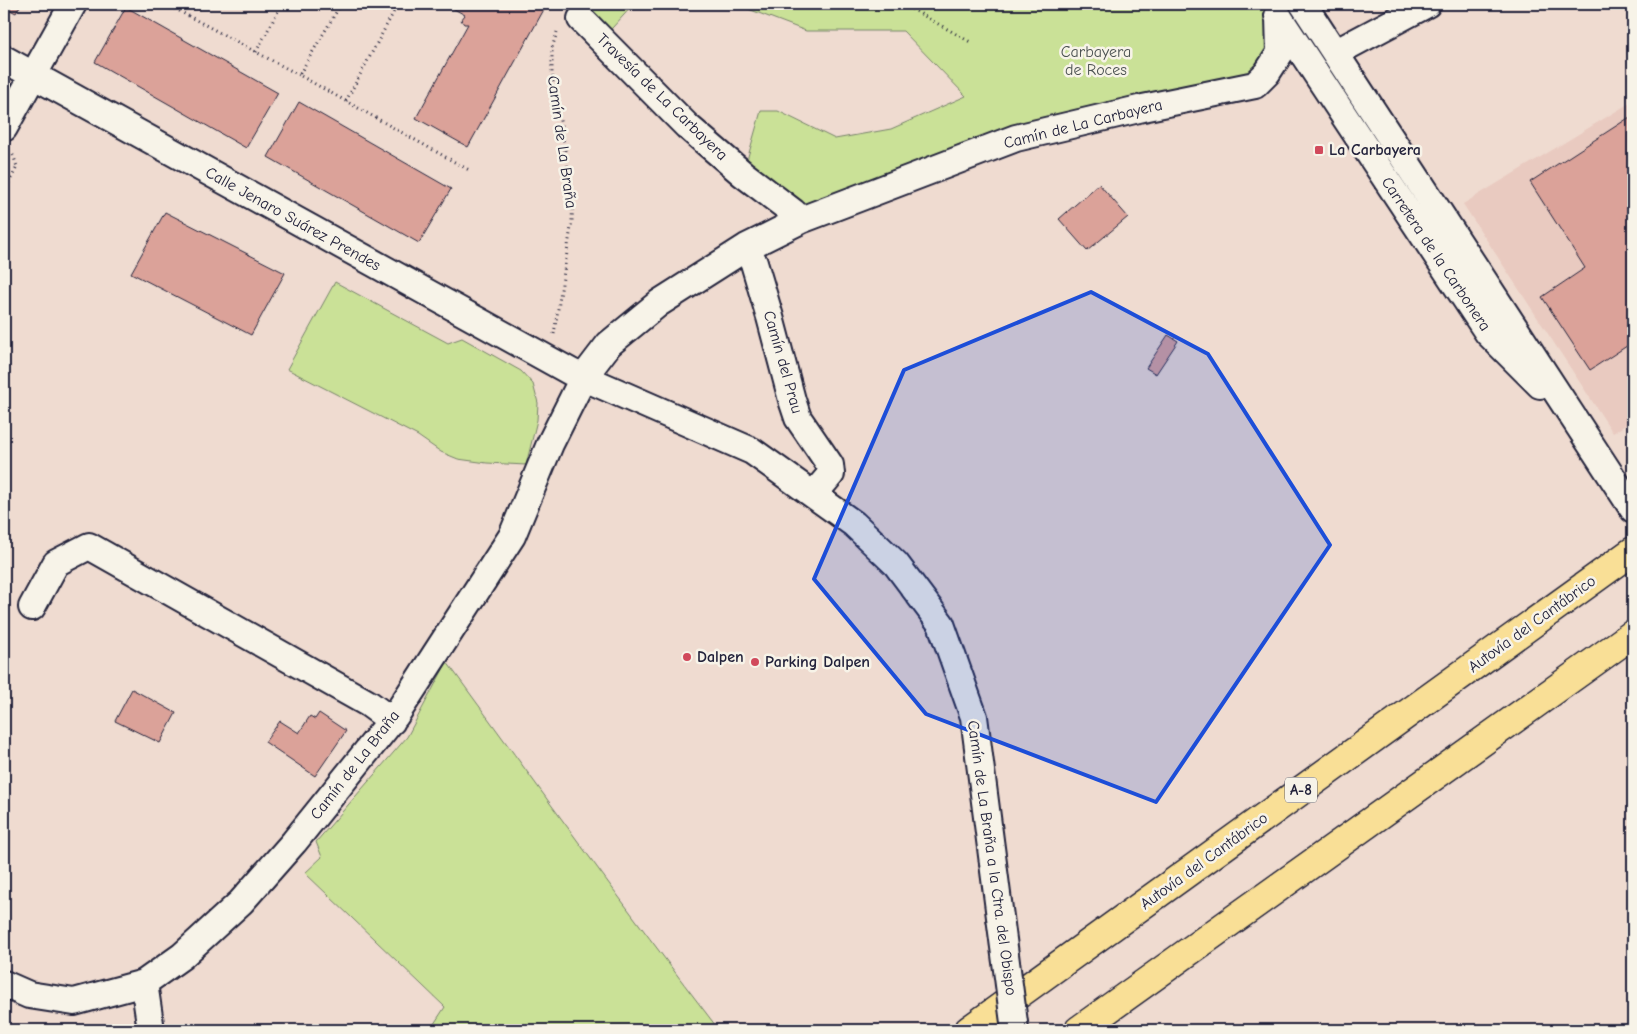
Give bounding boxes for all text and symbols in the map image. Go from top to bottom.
street label: Travesía de La Carbayera [593,30,731,164]
park label: Carbayera de Roces [1061,43,1131,79]
street label: Camín de La Braña [544,75,580,209]
street label: Camín de La Carbayera [1002,96,1164,152]
place label: La Carbayera [1329,141,1421,159]
marker: La Carbayera [1313,144,1325,156]
street label: Calle Jenaro Suárez Prendes [202,163,384,275]
street label: Carretera de la Carbonera [1378,174,1494,334]
street label: Camín del Prau [760,309,806,415]
street label: Autovía del Cantábrico [1465,572,1599,676]
place label: Dalpen [697,648,744,666]
marker: Dalpen [681,651,693,663]
place label: Parking Dalpen [765,653,870,671]
marker: Parking Dalpen [749,656,761,668]
street label: Camín de La Braña [307,707,403,823]
street label: Camín de La Braña a la Ctra. del Obispo [964,719,1020,997]
road number: A-8 [1285,778,1317,802]
street label: Autovía del Cantábrico [1137,809,1271,913]

